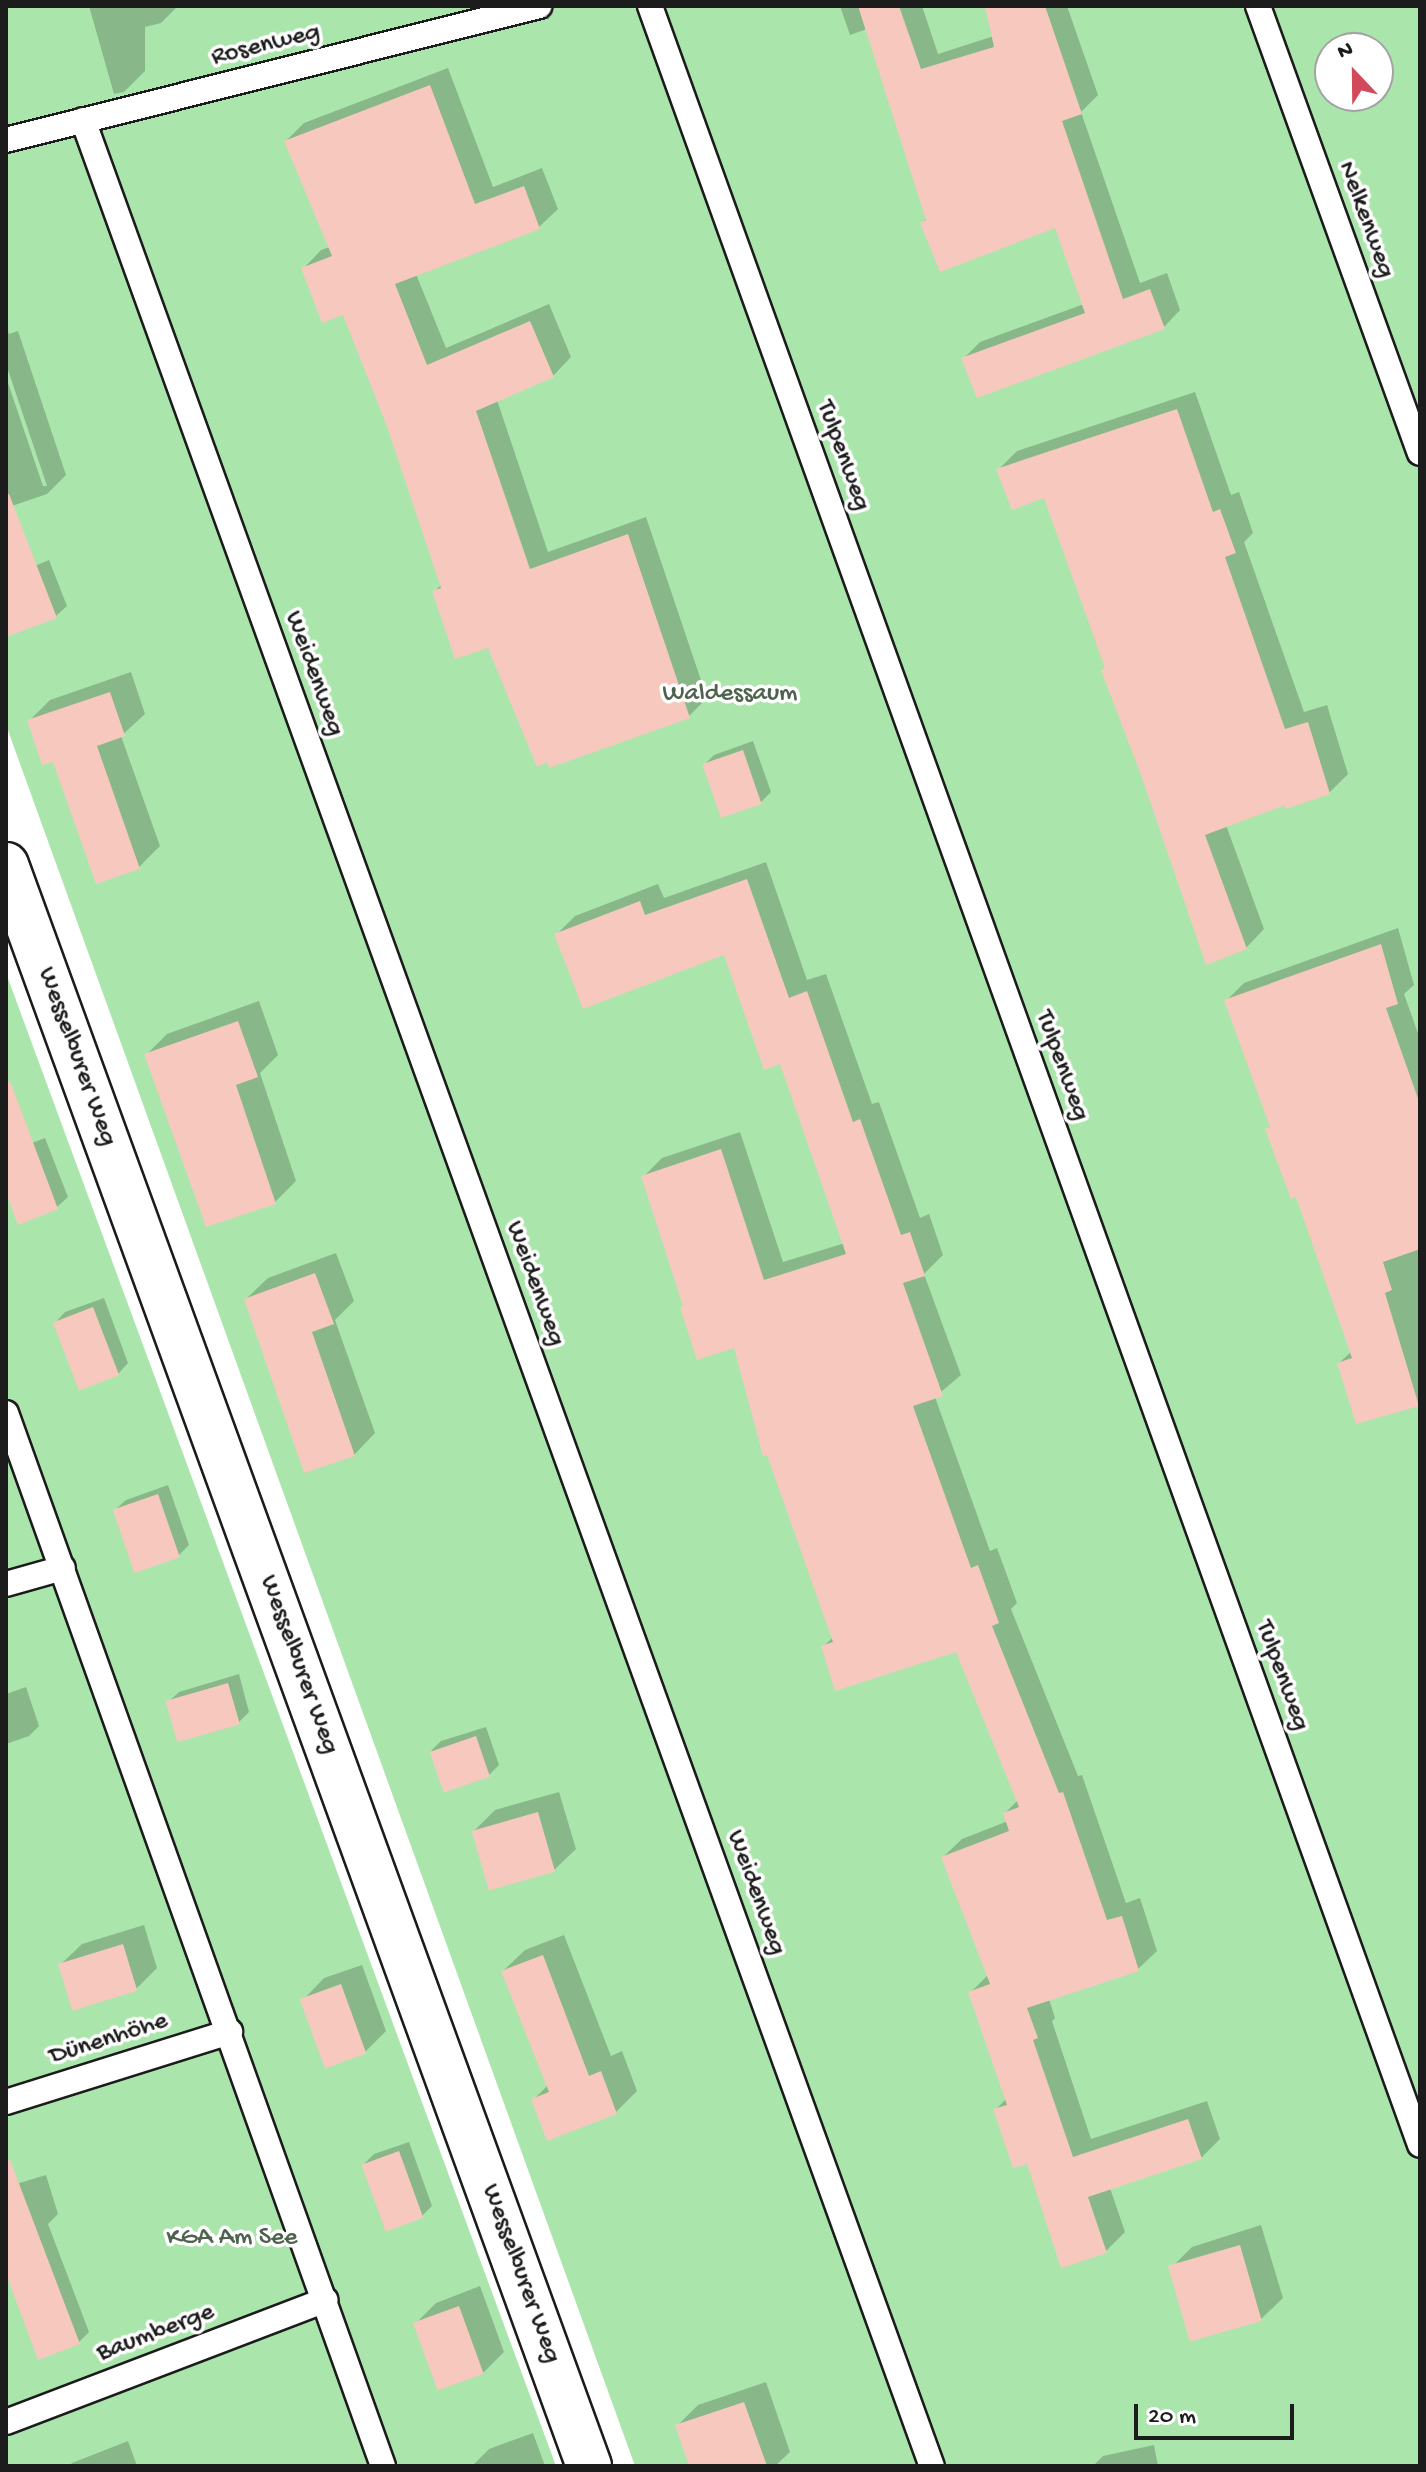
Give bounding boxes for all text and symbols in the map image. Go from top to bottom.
street label: Rosenweg [208,17,324,75]
north arrow [1314,32,1394,112]
text: N [1334,37,1357,66]
street label: Nelkenweg [1330,157,1400,283]
street label: Tulpenweg [808,397,876,515]
street label: Weidenweg [276,607,350,741]
park label: Waldessaum [662,679,798,711]
street label: Wesselburer Weg [29,963,123,1151]
street label: Tulpenweg [1027,1007,1095,1125]
street label: Weidenweg [497,1217,571,1351]
street label: Wesselburer Weg [251,1571,345,1759]
street label: Tulpenweg [1247,1617,1315,1735]
street label: Weidenweg [718,1826,792,1960]
street label: Dünenhöhe [46,2006,172,2074]
street label: Wesselburer Weg [473,2180,567,2368]
park label: KGA Am See [166,2223,298,2255]
street label: Baumberge [93,2297,219,2371]
scale bar [1138,2388,1298,2438]
text: 20 m [1148,2403,1196,2432]

